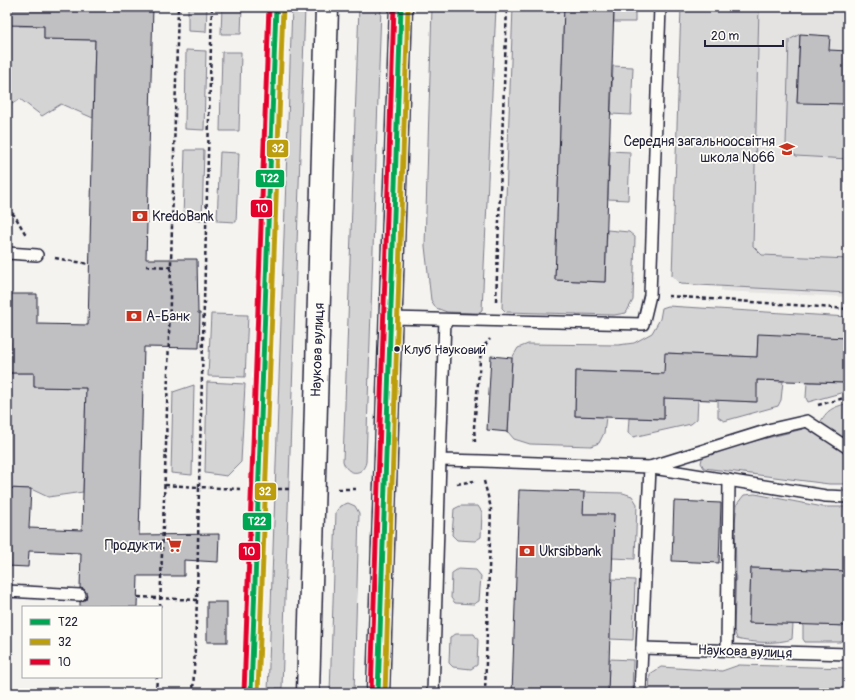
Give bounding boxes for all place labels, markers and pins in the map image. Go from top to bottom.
place label: Середня загальноосвітня школа №66 [624,133,775,166]
school or university icon: Середня загальноосвітня школа №66 [778,140,796,158]
bank icon: KredoBank [131,207,149,225]
place label: KredoBank [152,208,214,225]
bank icon: А-Банк [125,307,143,325]
place label: А-Банк [146,308,190,325]
place label: Клуб Науковий [404,342,486,358]
marker: Клуб Науковий [392,344,402,354]
supermarket icon: Продукти [165,536,183,554]
place label: Продукти [105,537,162,554]
bank icon: Ukrsibbank [518,542,536,560]
place label: Ukrsibbank [539,543,602,560]

